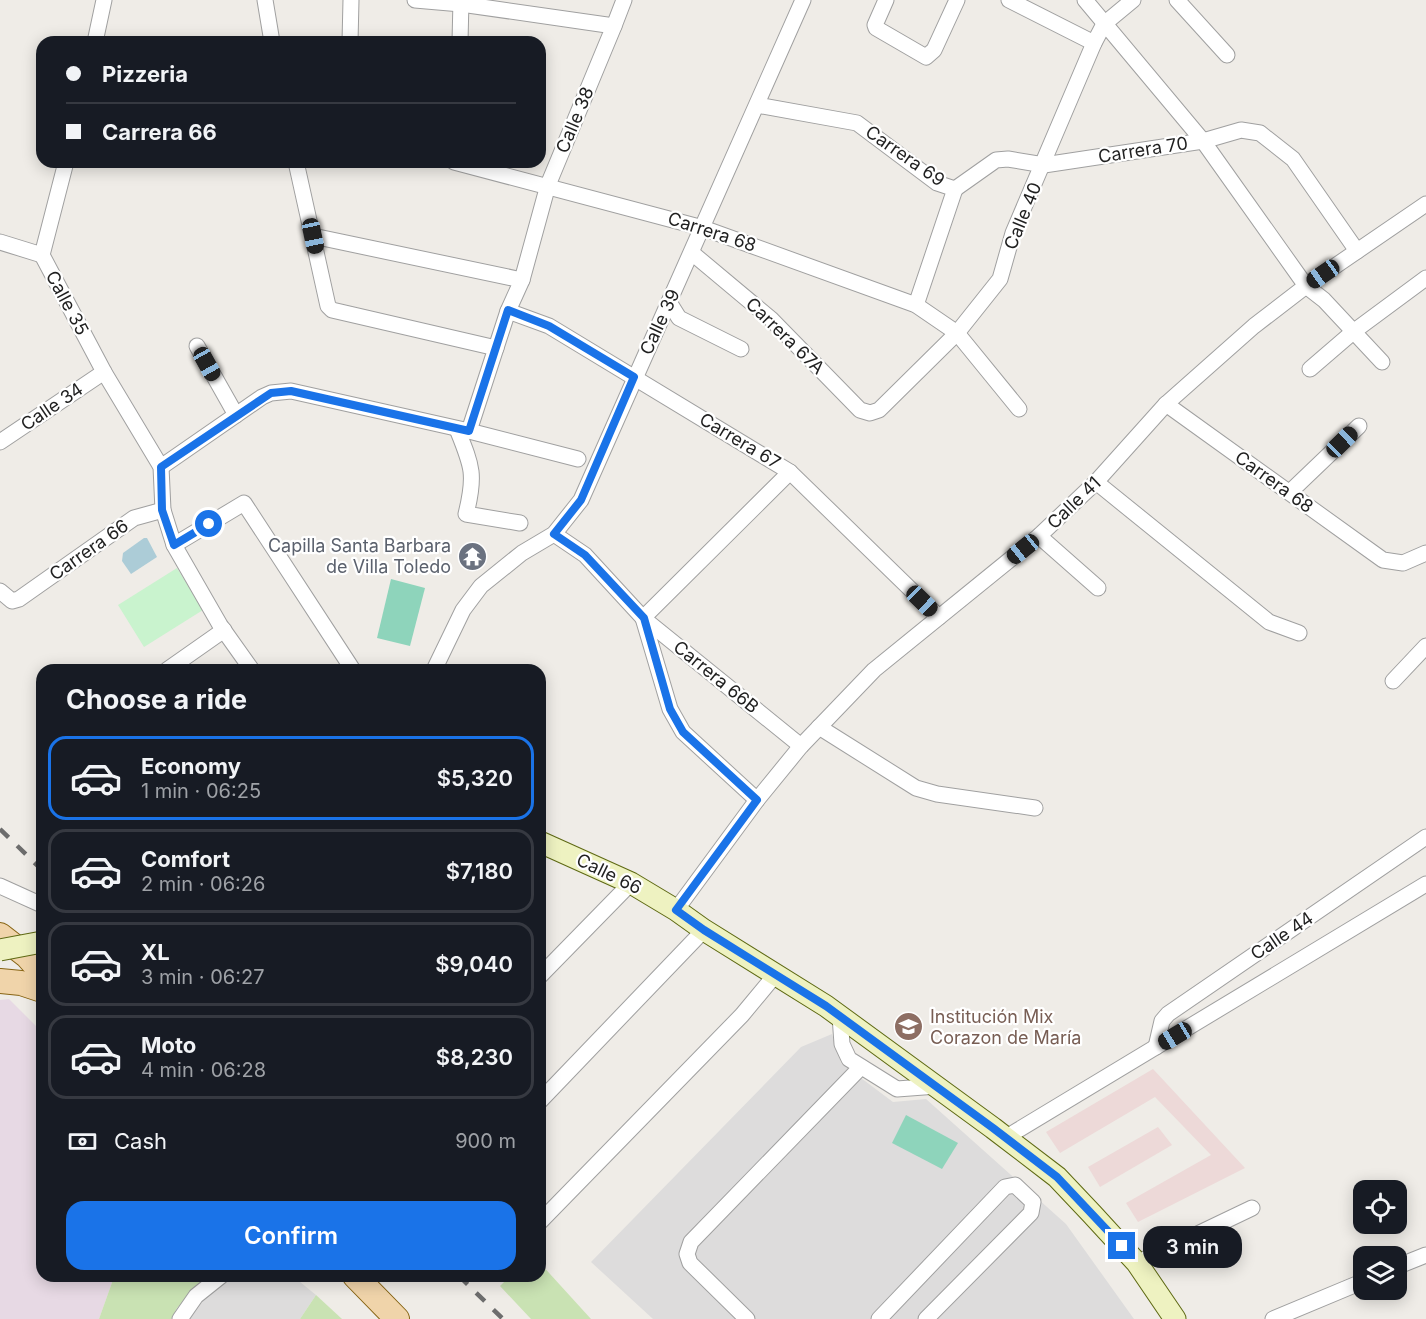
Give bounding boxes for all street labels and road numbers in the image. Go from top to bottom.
street label: Calle 38 [551,84,598,156]
street label: Carrera 69 [862,121,949,190]
street label: Carrera 70 [1097,132,1189,167]
street label: Calle 40 [1000,179,1045,252]
street label: Carrera 68 [665,207,759,256]
street label: Calle 35 [42,267,93,338]
street label: Calle 39 [635,286,684,358]
street label: Carrera 67A [742,293,829,378]
street label: Calle 34 [17,378,87,435]
street label: Carrera 67 [696,408,784,473]
street label: Carrera 68 [1231,446,1317,517]
street label: Calle 41 [1043,472,1105,533]
street label: Carrera 66 [45,515,132,584]
street label: Carrera 66B [670,636,763,717]
street label: Calle 66 [573,849,645,898]
street label: Calle 44 [1247,907,1317,964]

